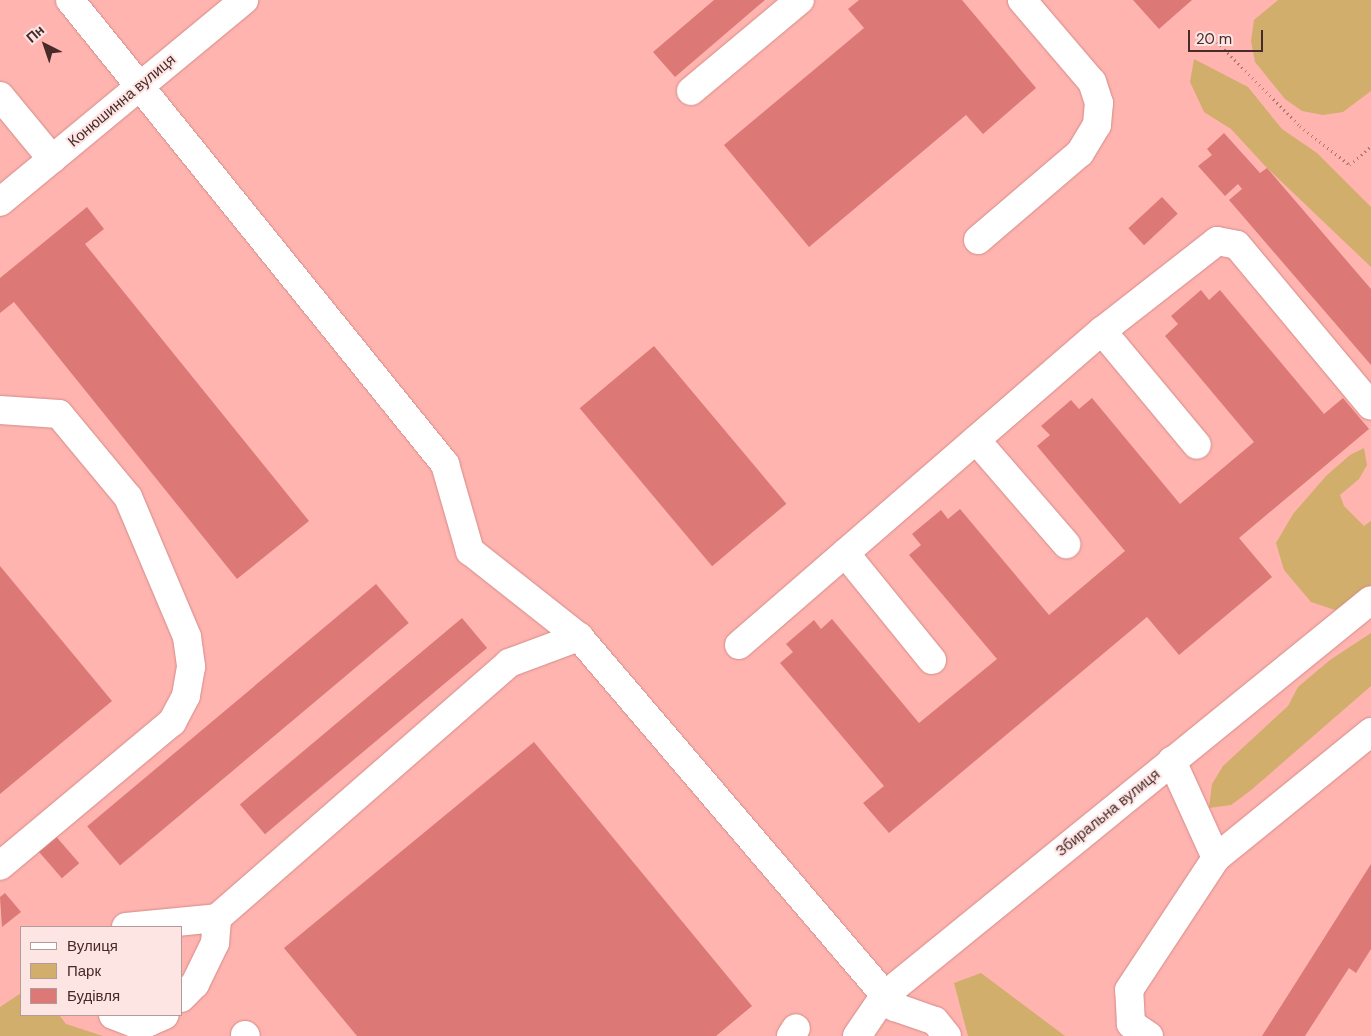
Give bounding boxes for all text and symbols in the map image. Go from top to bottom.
north arrow [20,20,70,70]
scale bar [1191,20,1266,52]
text: Пн [22,21,48,47]
text: 20 m [1196,29,1232,49]
street label: Конюшинна вулиця [65,51,179,151]
street label: Збиральна вулиця [1052,766,1164,860]
legend [20,926,182,1016]
text: Вулиця [67,936,118,956]
text: Парк [67,961,101,981]
text: Будівля [67,986,120,1006]

